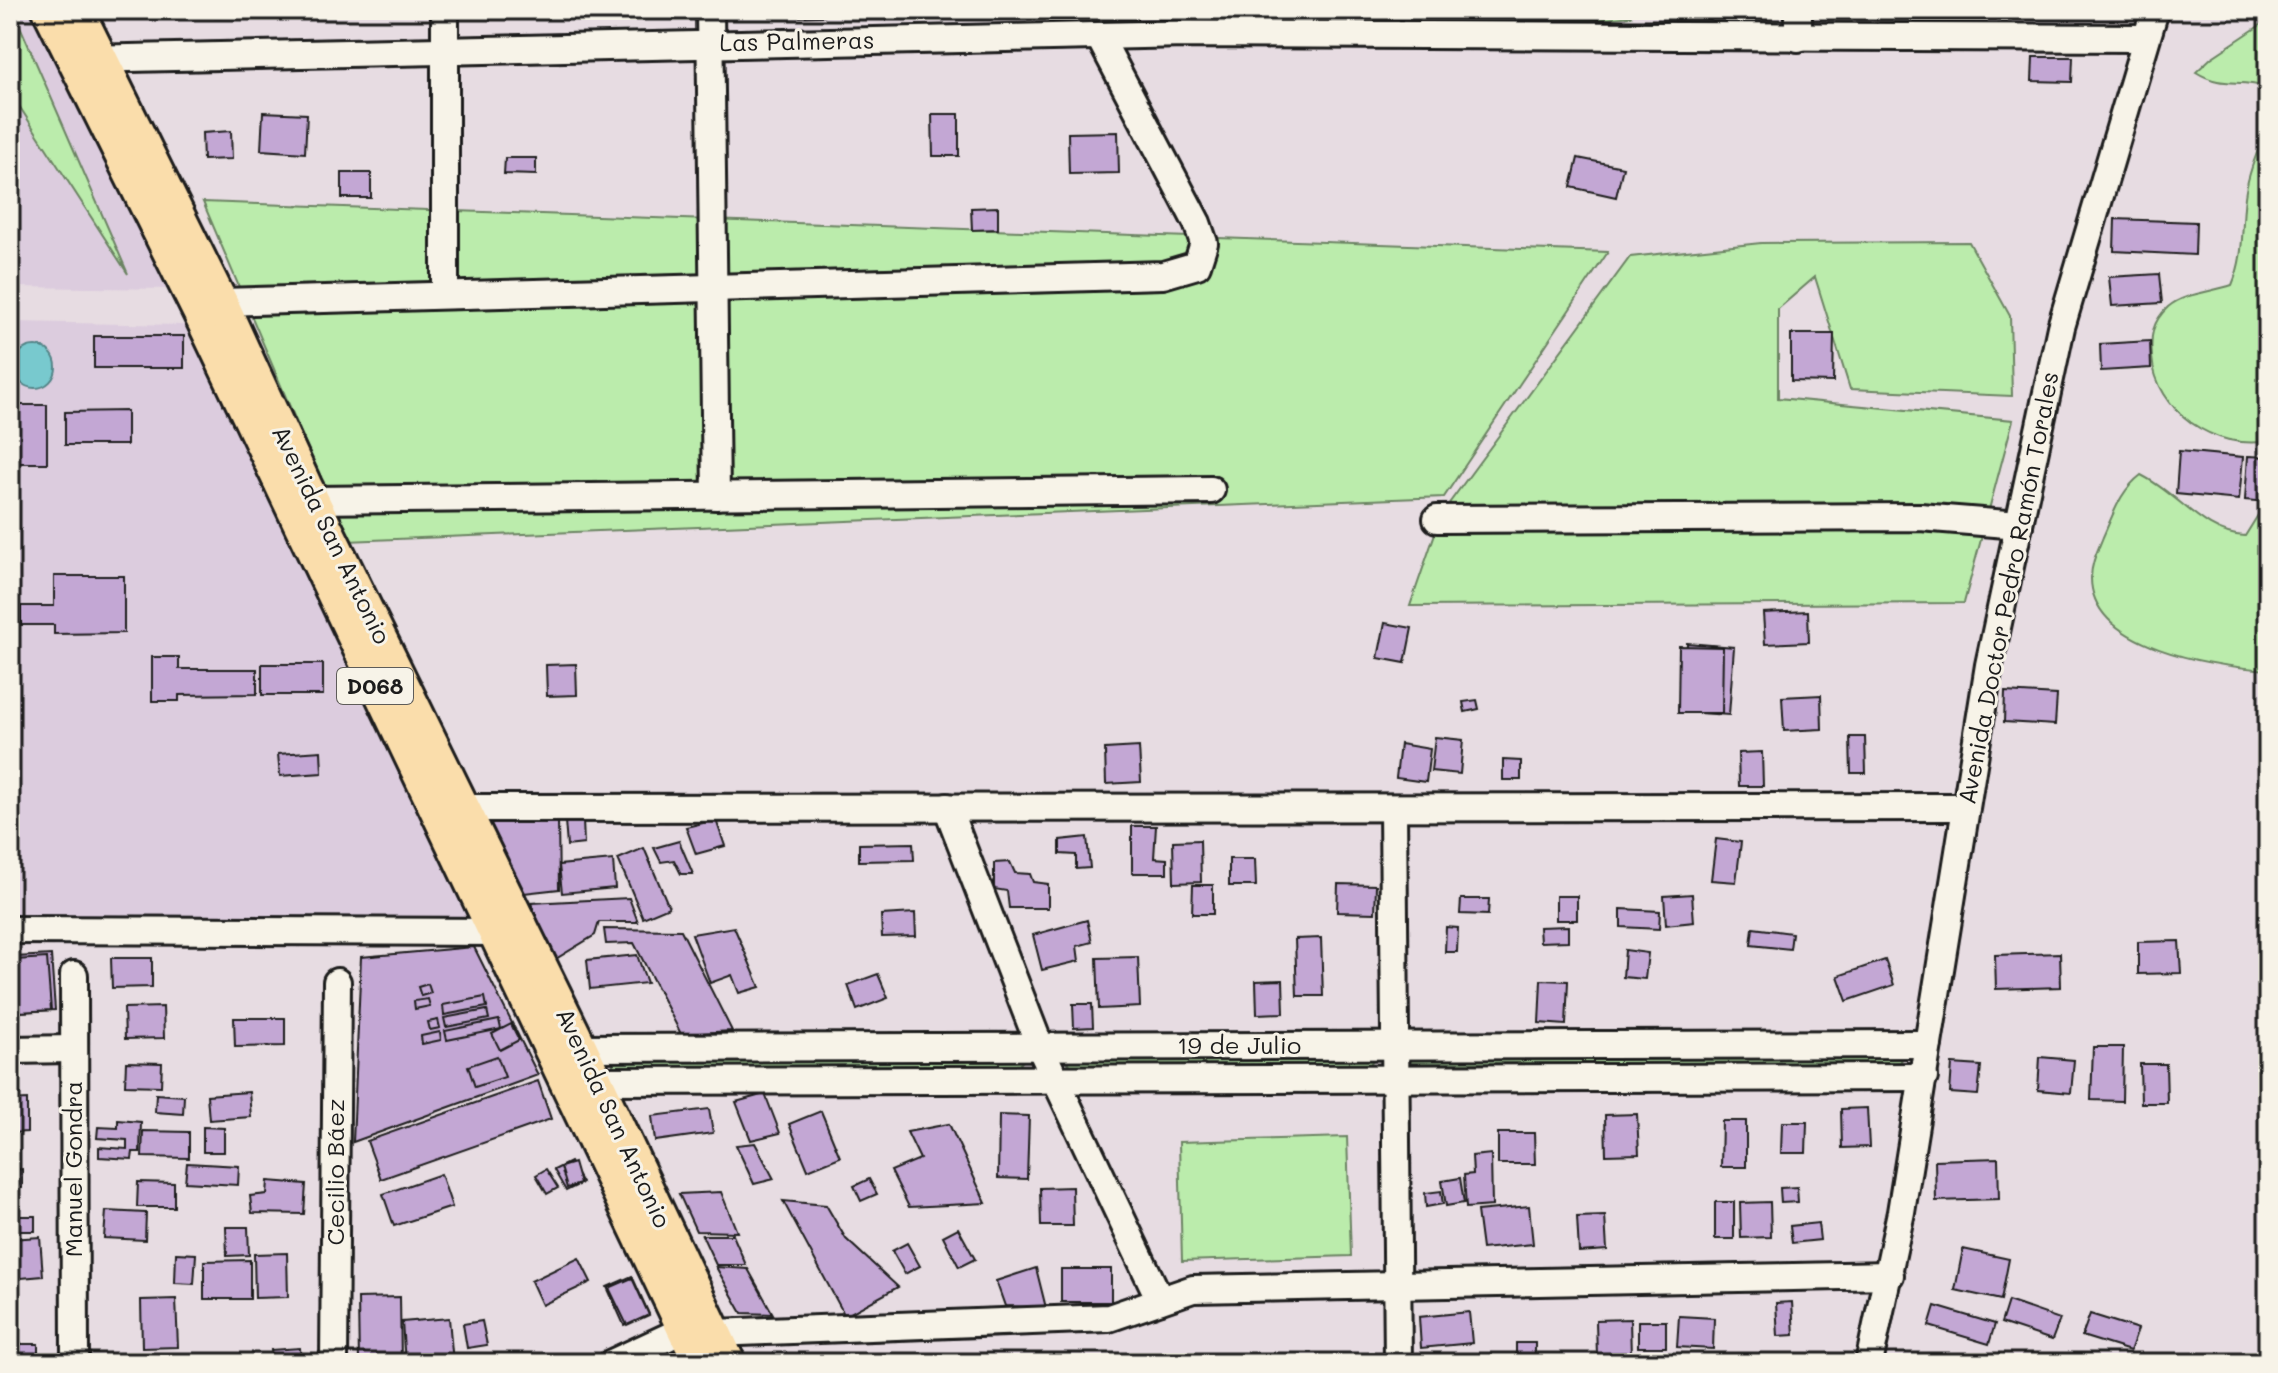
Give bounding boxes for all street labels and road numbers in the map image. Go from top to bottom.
street label: Las Palmeras [719,24,875,57]
street label: Avenida Doctor Pedro Ramón Torales [1950,369,2065,807]
street label: Avenida San Antonio [266,420,399,649]
road number: D068 [337,668,413,704]
street label: Avenida San Antonio [550,1002,679,1232]
street label: 19 de Julio [1177,1029,1301,1060]
street label: Manuel Gondra [57,1081,88,1257]
street label: Cecilio Báez [319,1099,350,1245]

